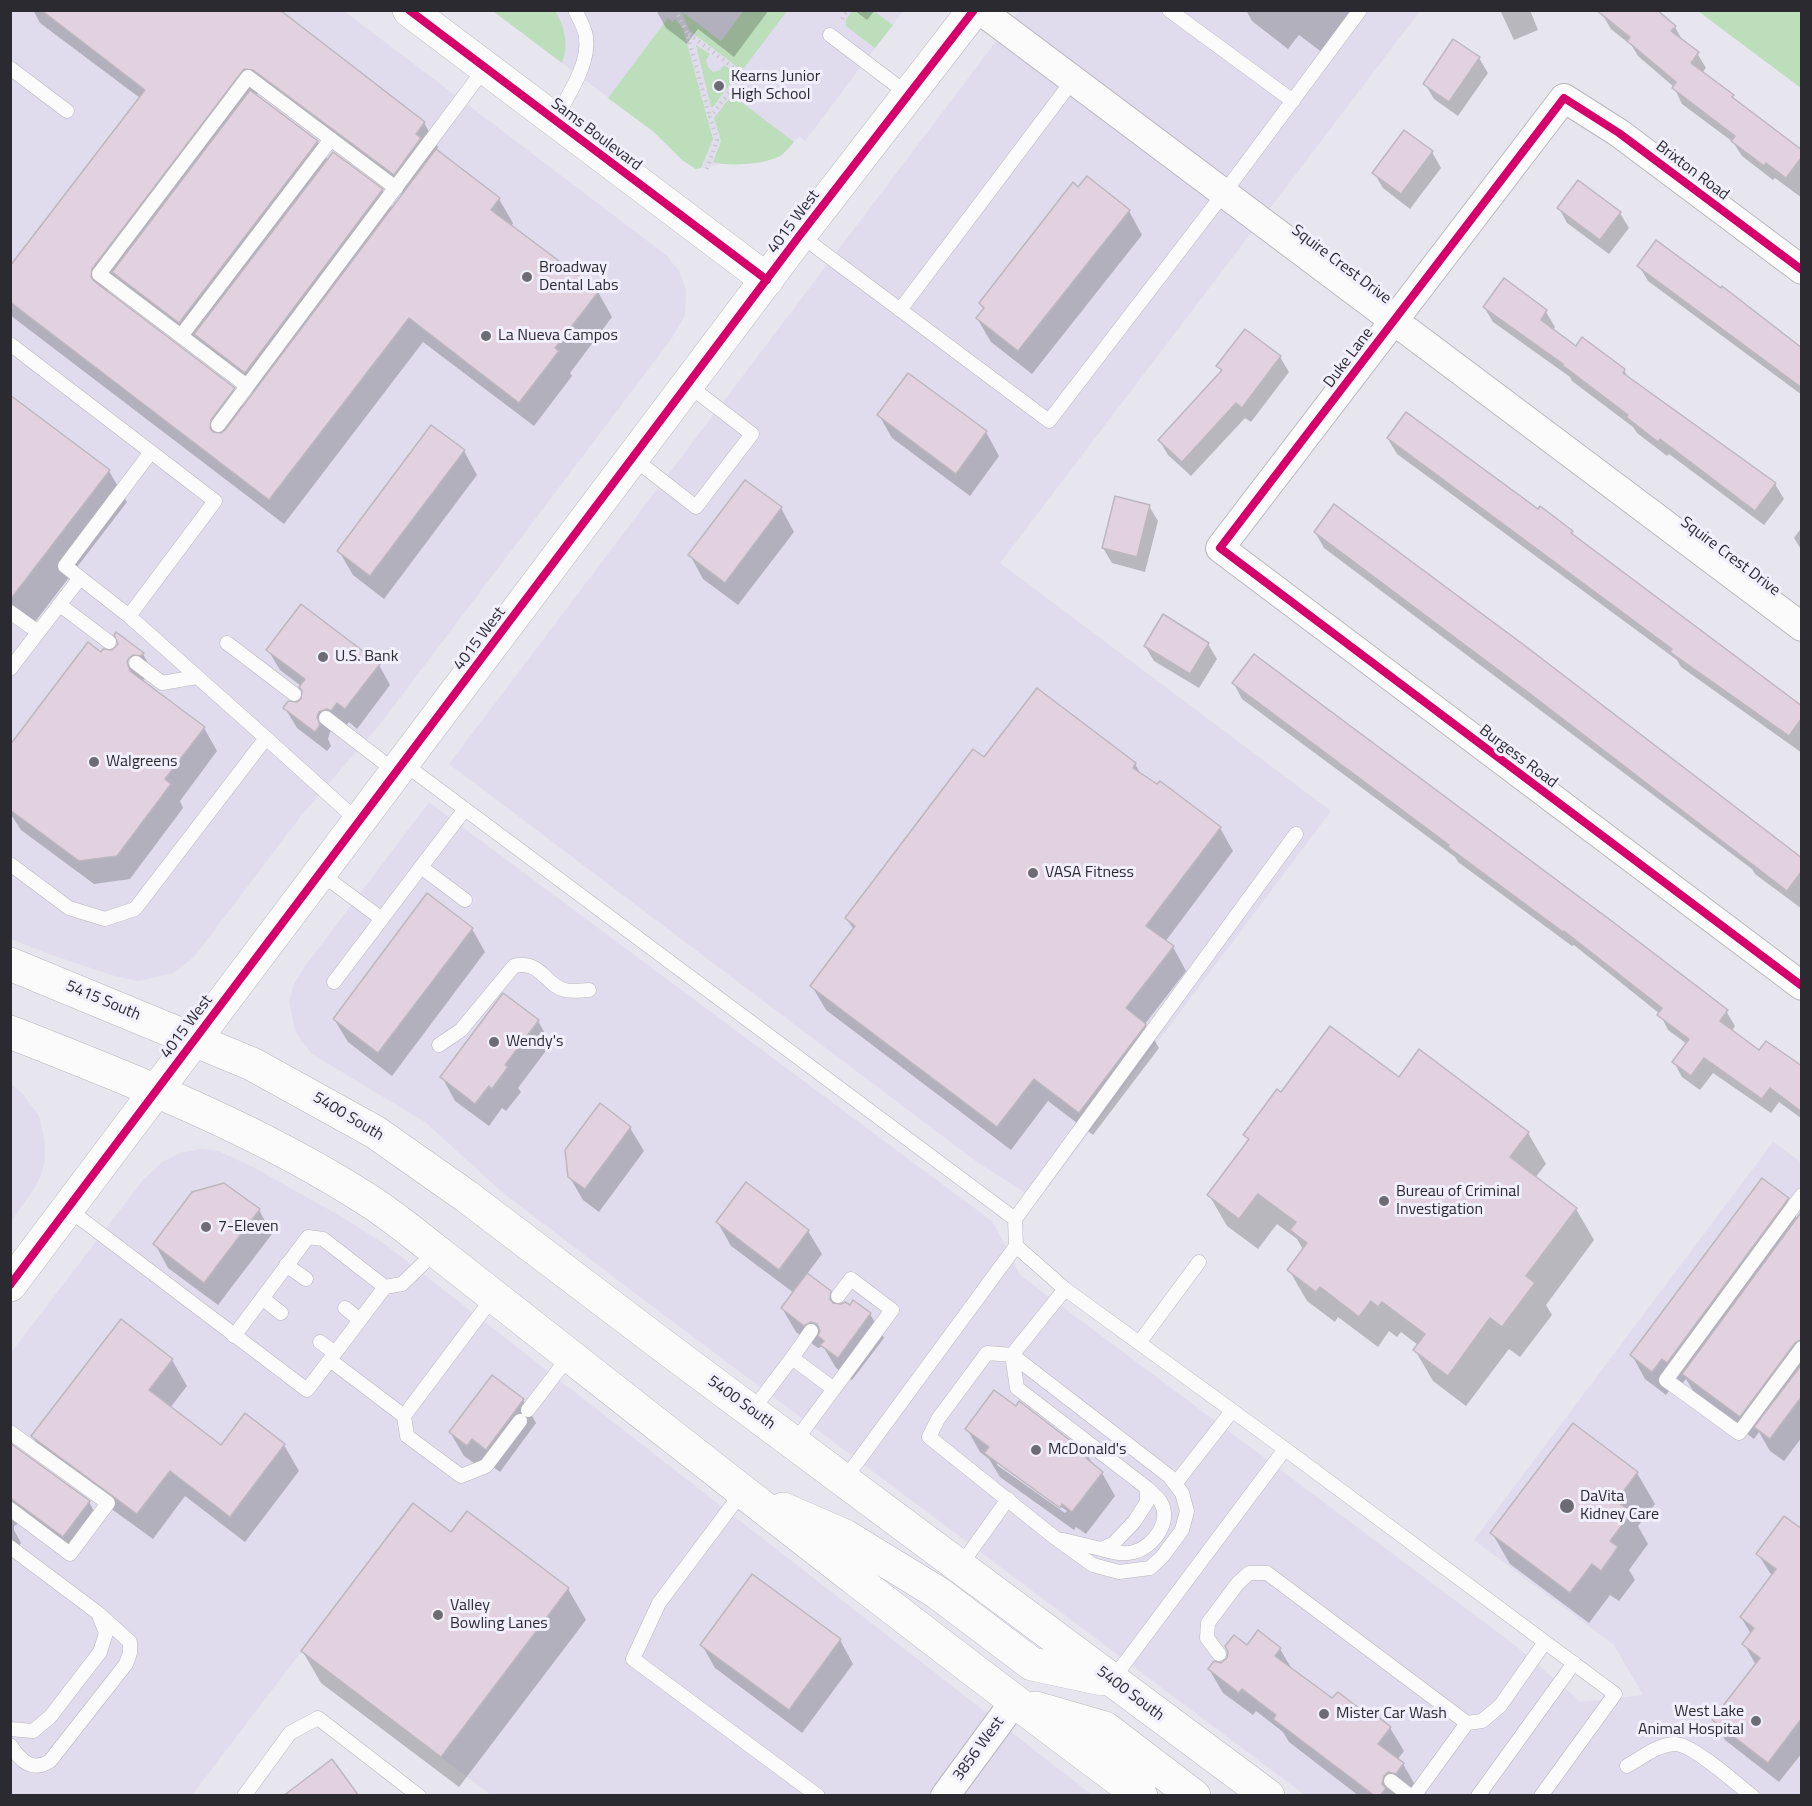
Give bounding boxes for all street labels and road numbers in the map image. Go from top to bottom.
street label: Sams Boulevard [547,95,645,175]
street label: Brixton Road [1652,137,1732,205]
street label: 4015 West [764,187,824,257]
street label: Squire Crest Drive [1287,221,1395,309]
street label: Duke Lane [1320,324,1378,392]
street label: Squire Crest Drive [1676,513,1784,601]
street label: 4015 West [450,604,510,674]
street label: Burgess Road [1475,721,1561,793]
street label: 5415 South [63,977,143,1025]
street label: 4015 West [157,992,217,1062]
street label: 5400 South [309,1088,387,1146]
street label: 5400 South [703,1372,779,1434]
street label: 5400 South [1093,1663,1167,1725]
street label: 3856 West [949,1713,1009,1785]

